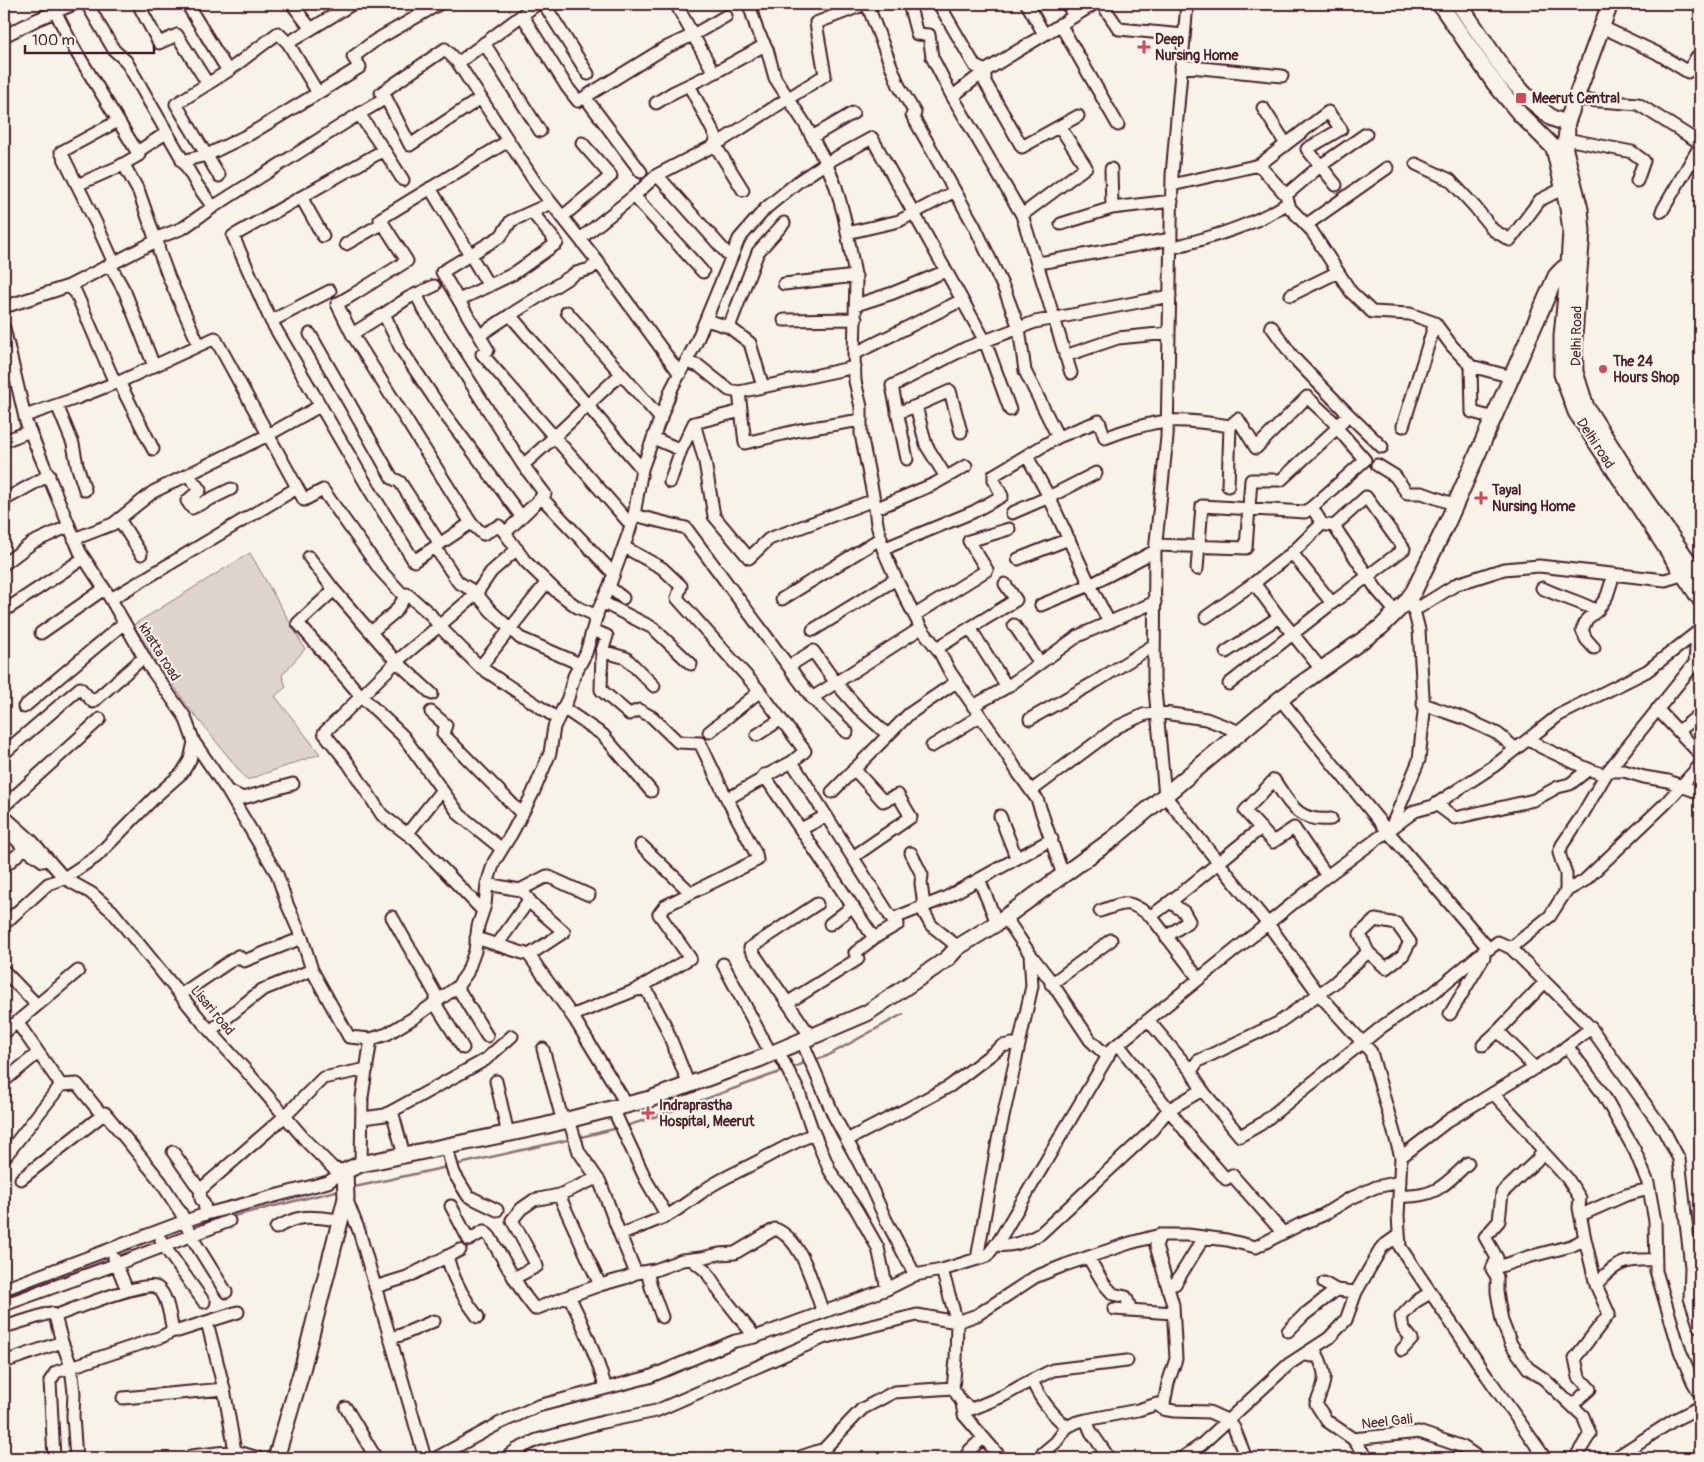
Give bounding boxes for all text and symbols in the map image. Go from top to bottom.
scale bar [25,22,154,54]
text: 100 m [32,31,75,50]
place label: Deep Nursing Home [1155,31,1240,64]
marker: Deep Nursing Home [1137,40,1151,54]
place label: Meerut Central [1532,90,1620,107]
marker: Meerut Central [1514,91,1528,105]
street label: Delhi Road [1567,306,1586,366]
place label: The 24 Hours Shop [1612,353,1680,386]
marker: The 24 Hours Shop [1597,363,1609,375]
street label: Delhi road [1573,415,1618,472]
place label: Tayal Nursing Home [1491,482,1577,515]
marker: Tayal Nursing Home [1474,491,1488,505]
street label: khatta road [135,620,184,684]
street label: Lisari road [187,982,238,1039]
place label: Indraprastha Hospital, Meerut [659,1097,755,1130]
marker: Indraprastha Hospital, Meerut [641,1106,655,1120]
street label: Neel Gali [1361,1410,1414,1433]

